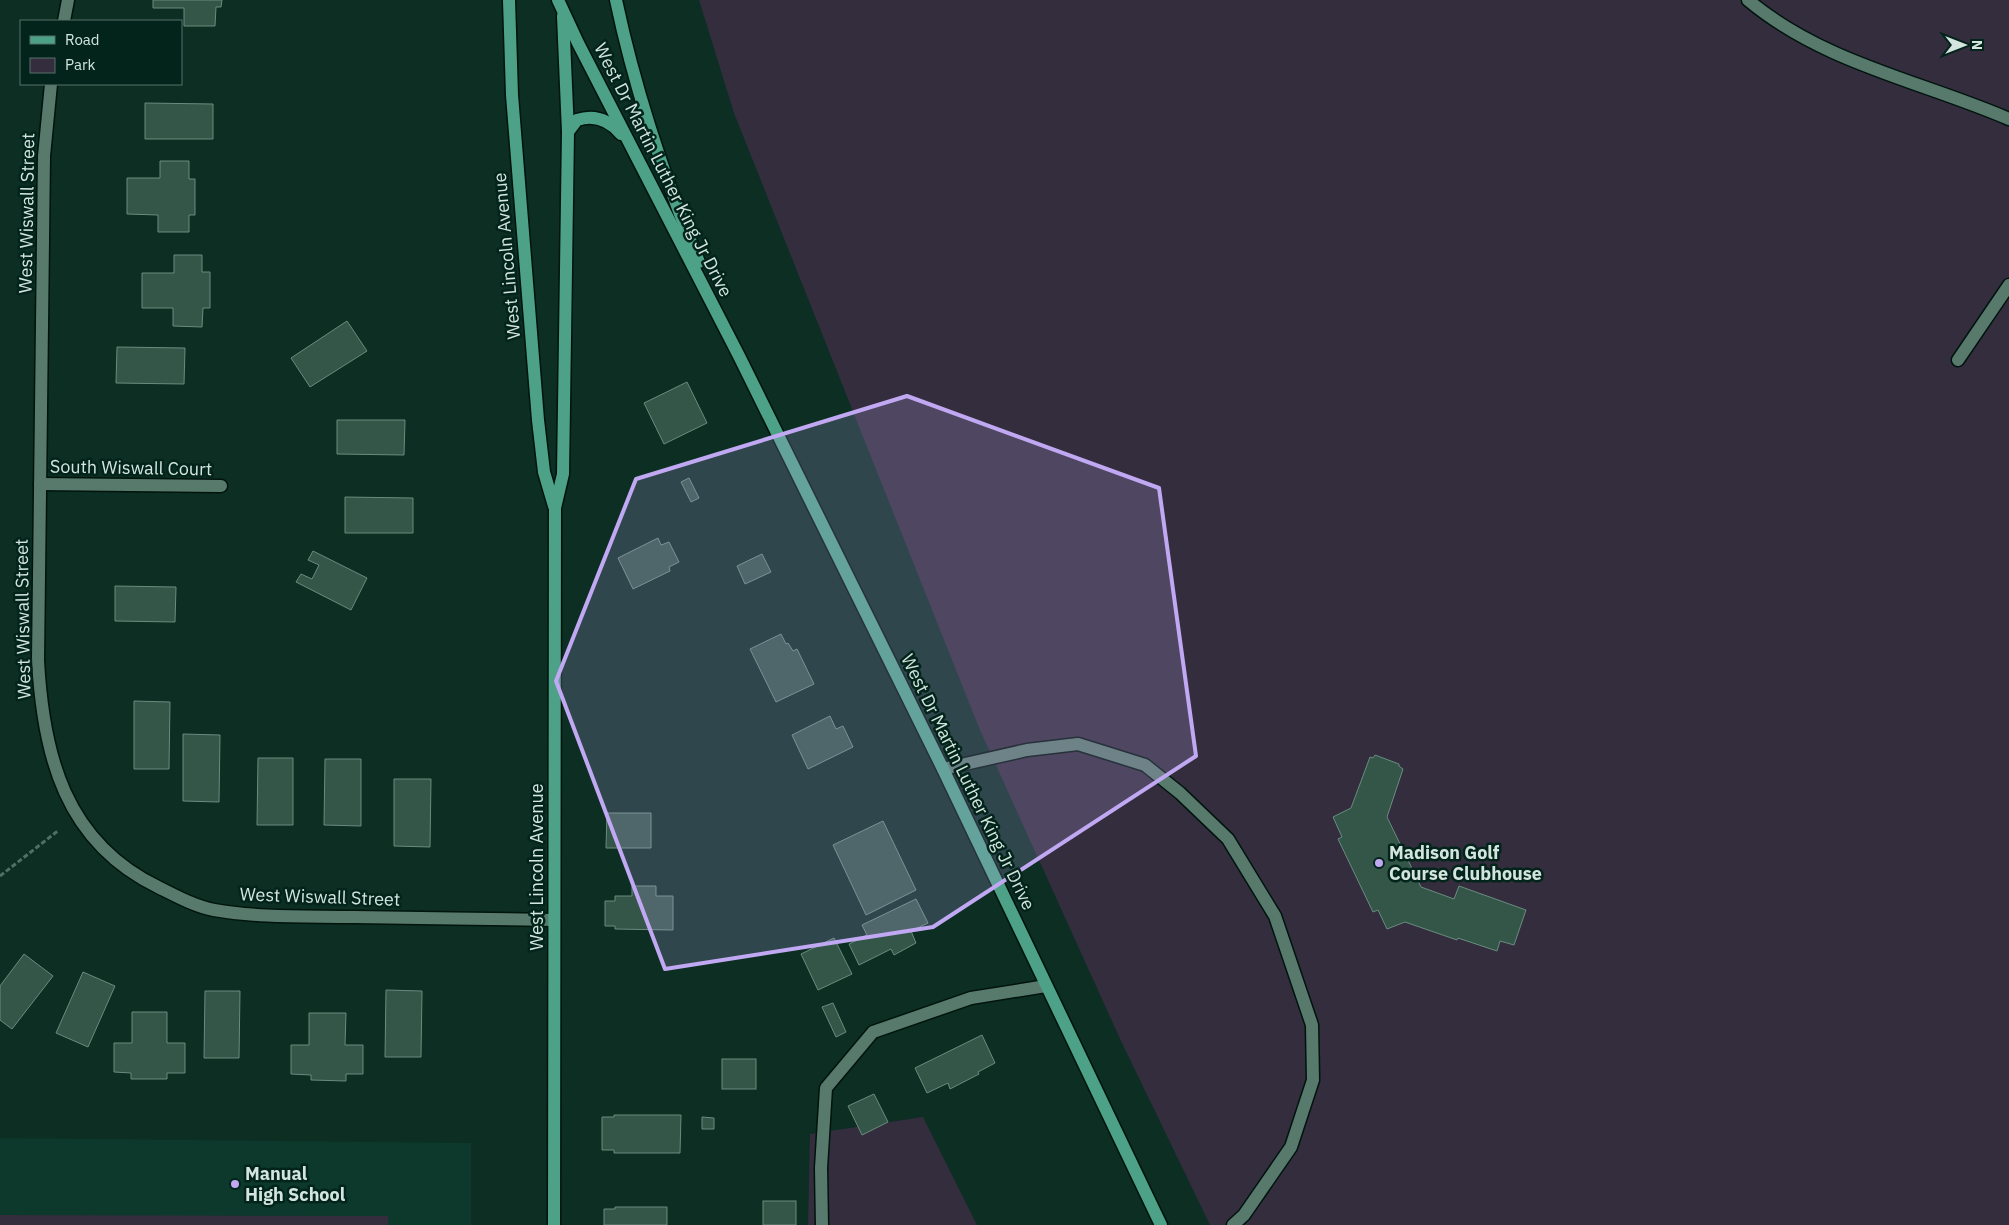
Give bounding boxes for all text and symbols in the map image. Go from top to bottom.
legend [20,20,182,85]
north arrow [1939,20,1989,70]
text: Road [65,30,100,49]
street label: West Dr Martin Luther King Jr Drive [589,39,738,301]
text: N [1968,40,1986,50]
text: Park [65,55,95,74]
street label: West Wiswall Street [14,132,39,293]
street label: West Lincoln Avenue [488,172,525,340]
street label: South Wiswall Court [50,455,212,480]
street label: West Wiswall Street [10,539,35,700]
street label: West Dr Martin Luther King Jr Drive [896,650,1041,914]
street label: West Lincoln Avenue [525,783,548,951]
place label: Madison Golf Course Clubhouse [1389,841,1542,885]
marker: Madison Golf Course Clubhouse [1373,857,1385,869]
street label: West Wiswall Street [239,882,401,911]
place label: Manual High School [245,1162,346,1206]
marker: Manual High School [229,1178,241,1190]

